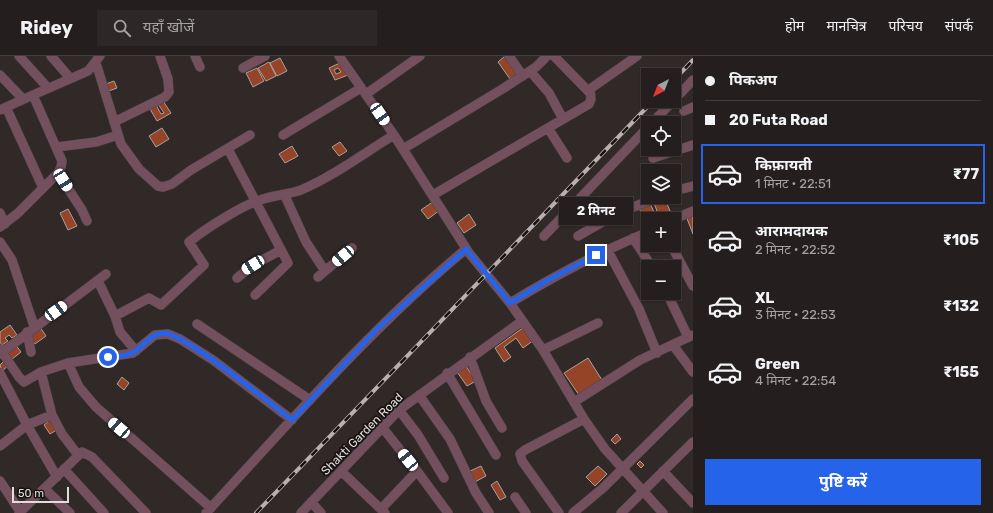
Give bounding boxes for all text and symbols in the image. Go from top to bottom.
search box [97,10,377,46]
text: Ridey [20,16,73,39]
icon: search [111,17,133,39]
text: यहाँ खोजें [143,18,194,36]
text: होम [785,18,804,35]
text: मानचित्र [826,18,867,35]
text: परिचय [889,18,923,35]
text: संपर्क [945,18,973,35]
north arrow [641,68,681,108]
map controls [641,68,681,300]
text: पिकअप [729,71,777,89]
car [368,101,392,127]
text: 20 Futa Road [729,111,828,129]
button: locate [641,116,681,156]
icon: car [707,156,743,192]
text: किफ़ायती [755,156,812,174]
button: layers [641,164,681,204]
text: ₹77 [953,165,979,183]
car [52,167,74,193]
text: 1 मिनट · 22:51 [755,176,831,191]
callout: 2 मिनट [559,197,633,225]
text: 2 मिनट [577,203,615,218]
button: + [641,212,681,252]
icon: car [707,222,743,258]
text: आरामदायक [755,222,828,240]
text: ₹105 [943,231,979,249]
text: 2 मिनट · 22:52 [755,242,835,257]
car [330,244,356,268]
route end [587,246,605,264]
car [240,254,266,276]
button: − [641,260,681,300]
icon: car [707,288,743,324]
text: XL [755,289,774,307]
text: ₹132 [943,297,979,315]
car [43,299,69,323]
text: 3 मिनट · 22:53 [755,307,836,322]
route start [99,348,117,366]
icon: car [707,354,743,390]
text: Green [755,355,800,373]
text: ₹155 [943,363,979,381]
text: 4 मिनट · 22:54 [755,373,836,388]
street label: Shakti Garden Road [318,390,406,478]
car [106,416,132,440]
car [396,447,420,473]
button: पुष्टि करें [705,459,981,505]
scale bar [12,485,69,504]
text: 50 m [18,487,44,500]

